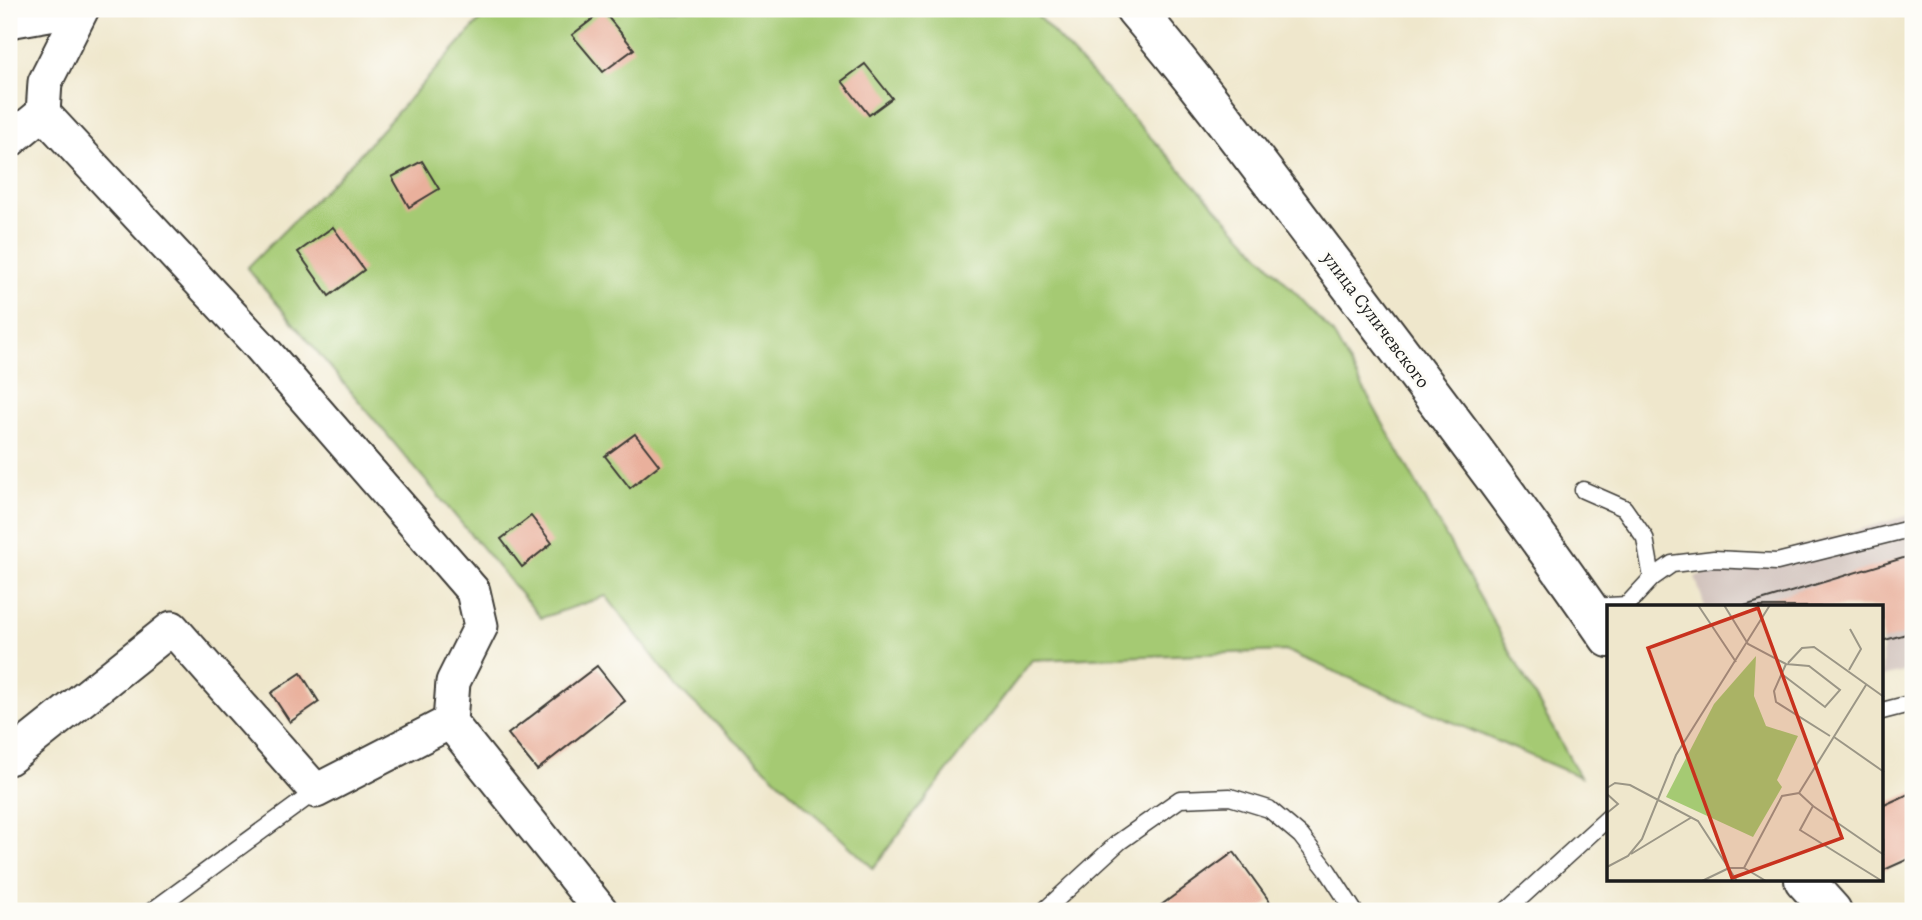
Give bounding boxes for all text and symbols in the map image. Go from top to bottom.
street label: улица Суличевского [1315,246,1436,394]
inset map [1607,605,1884,881]

